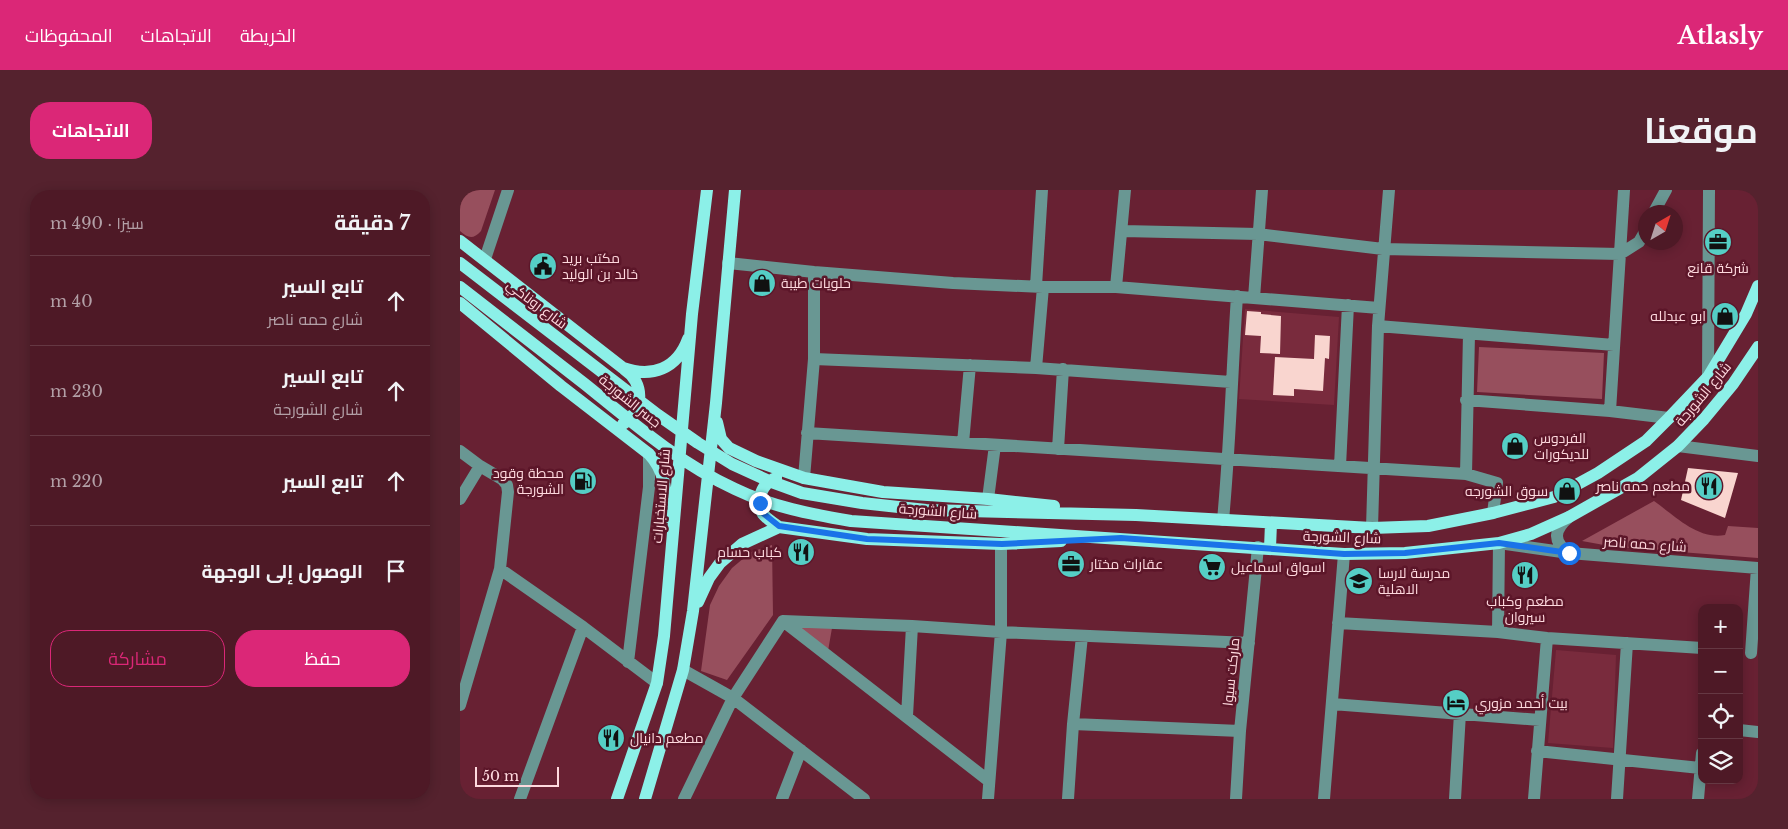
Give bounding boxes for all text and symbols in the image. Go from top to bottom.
text: Atlasly [1677,21,1763,50]
text: المحفوظات [25,25,113,47]
text: الاتجاهات [141,25,212,47]
text: الخريطة [240,25,296,47]
button: الاتجاهات [30,102,152,159]
text: موقعنا [1644,109,1758,152]
north arrow [1638,205,1683,250]
text: 7 دقيقة [334,210,410,236]
text: سيرًا · 490 m [50,213,144,233]
office icon: شركة قانع [1703,227,1733,257]
place label: مكتب بريد خالد بن الوليد [562,249,638,283]
public building icon: مكتب بريد خالد بن الوليد [528,251,558,281]
place label: شركة قانع [1687,259,1749,277]
shop icon: حلويات طيبة [747,268,777,298]
place label: حلويات طيبة [781,274,851,292]
text: تابع السير [282,275,363,298]
street label: شارع روناكي [501,275,571,335]
icon: ahead [382,287,410,315]
text: 40 m [50,291,93,311]
shop icon: ابو عبدلله [1710,301,1740,331]
place label: ابو عبدلله [1650,307,1706,325]
text: شارع حمه ناصر [268,309,363,329]
street label: شارع الشورجة [1671,358,1735,430]
text: تابع السير [282,365,363,388]
street label: جسر الشورجة [595,370,665,432]
icon: ahead [382,377,410,405]
text: 230 m [50,381,103,401]
text: شارع الشورجة [273,399,363,419]
place label: الفردوس للديكورات [1534,429,1589,463]
shop icon: الفردوس للديكورات [1500,431,1530,461]
street label: شارع الاستخبارات [648,448,674,544]
place label: محطة وقود الشورجة [493,464,564,498]
fuel station icon: محطة وقود الشورجة [568,466,598,496]
icon: ahead [382,467,410,495]
text: تابع السير [282,470,363,493]
text: 220 m [50,471,103,491]
restaurant icon: مطعم حمه ناصر [1694,471,1724,501]
shop icon: سوق الشورجه [1552,476,1582,506]
place label: مطعم حمه ناصر [1595,477,1690,496]
place label: سوق الشورجه [1465,482,1548,500]
route end [749,492,772,515]
street label: شارع الشورجة [898,499,978,523]
street label: شارع الشورجة [1302,527,1382,547]
street label: شارع حمه ناصر [1602,532,1687,556]
restaurant icon: كباب حسام [786,537,816,567]
route start [1558,542,1581,565]
place label: كباب حسام [717,543,782,562]
office icon: عقارات مختار [1056,549,1086,579]
supermarket icon: اسواق اسماعيل [1197,552,1227,582]
place label: عقارات مختار [1089,555,1163,573]
icon: arrive [382,557,410,585]
place label: اسواق اسماعيل [1231,558,1325,576]
text: الوصول إلى الوجهة [202,560,363,583]
restaurant icon: مطعم وكباب سيروان [1510,560,1540,590]
place label: مدرسة لارسا الاهلية [1378,564,1450,598]
school or university icon: مدرسة لارسا الاهلية [1344,566,1374,596]
place label: مطعم وكباب سيروان [1486,592,1564,626]
map controls [1698,604,1743,784]
button: + [1698,604,1743,649]
button: مشاركة [50,630,225,687]
button: حفظ [235,630,410,687]
street label: مارکت سیوا [1218,637,1244,707]
button: − [1698,649,1743,694]
hotel icon: بيت أحمد مزوري [1441,688,1471,718]
place label: بيت أحمد مزوري [1475,694,1568,715]
button: locate [1698,694,1743,739]
restaurant icon: مطعم دانيال [596,723,626,753]
place label: مطعم دانيال [630,729,703,748]
button: layers [1698,739,1743,784]
scale bar [475,764,559,787]
text: 50 m [482,767,519,785]

